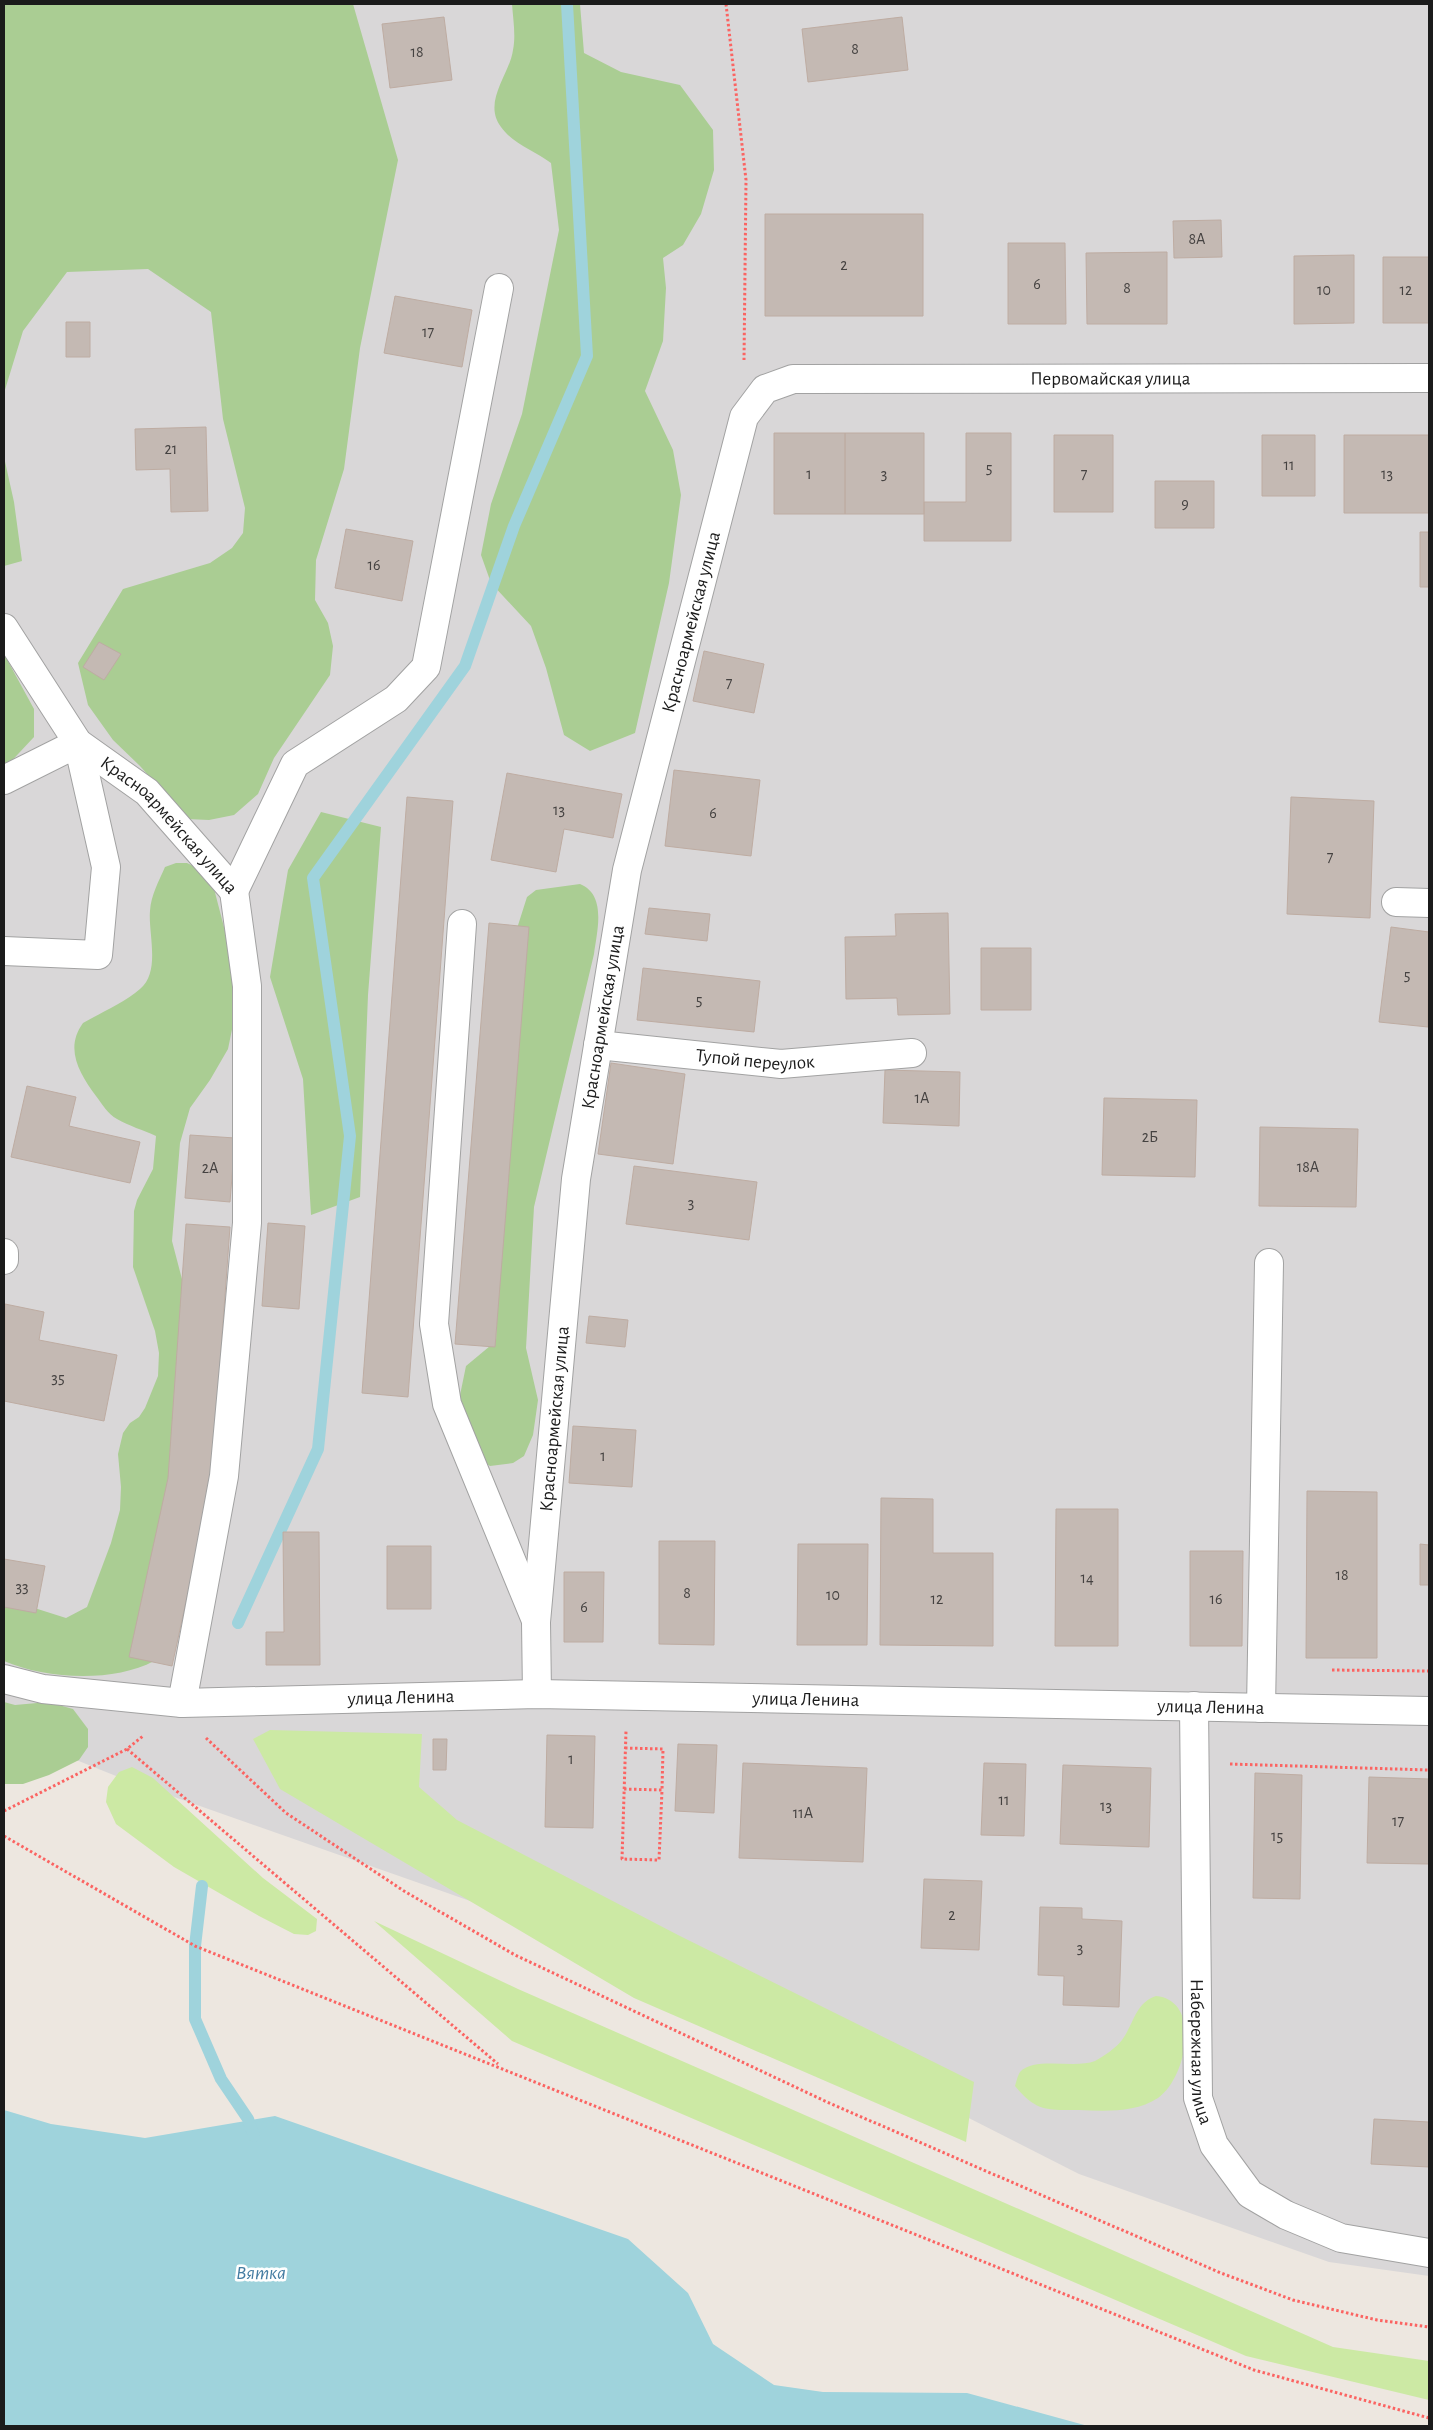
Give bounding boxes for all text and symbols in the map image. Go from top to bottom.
house number: 8 [851,41,859,57]
house number: 18 [410,44,424,60]
house number: 8А [1189,231,1206,247]
house number: 2 [840,257,848,273]
house number: 6 [1033,276,1041,292]
house number: 8 [1123,280,1131,296]
house number: 10 [1317,282,1331,298]
house number: 12 [1400,282,1412,298]
house number: 17 [422,324,434,340]
street label: Первомайская улица [1030,369,1191,388]
house number: 21 [165,441,177,457]
house number: 11 [1283,457,1295,473]
house number: 5 [986,460,992,476]
house number: 1 [806,466,812,482]
house number: 3 [881,466,887,482]
house number: 7 [1081,466,1088,482]
house number: 13 [1381,466,1393,482]
house number: 9 [1181,496,1189,512]
street label: Красноармейская улица [659,529,724,715]
house number: 16 [367,557,381,573]
house number: 7 [726,675,733,691]
street label: Красноармейская улица [97,753,241,897]
house number: 13 [553,802,565,818]
house number: 6 [709,805,717,821]
house number: 7 [1327,849,1334,865]
street label: Красноармейская улица [578,923,627,1110]
house number: 5 [1404,967,1410,983]
house number: 5 [696,992,702,1008]
street label: Тупой переулок [695,1046,816,1074]
house number: 1А [915,1090,930,1106]
house number: 2Б [1142,1129,1158,1145]
house number: 18А [1297,1159,1320,1175]
house number: 2А [202,1160,219,1176]
house number: 3 [688,1195,694,1211]
street label: Красноармейская улица [537,1325,572,1512]
house number: 35 [51,1370,65,1386]
house number: 1 [600,1448,606,1464]
house number: 18 [1335,1567,1349,1583]
house number: 14 [1080,1570,1094,1586]
house number: 33 [15,1579,29,1595]
house number: 8 [683,1585,691,1601]
house number: 10 [826,1587,840,1603]
house number: 12 [931,1591,943,1607]
house number: 16 [1209,1591,1223,1607]
house number: 6 [580,1599,588,1615]
street label: улица Ленина [346,1687,455,1708]
street label: улица Ленина [751,1689,860,1710]
street label: улица Ленина [1156,1696,1265,1717]
house number: 1 [568,1751,574,1767]
house number: 11 [998,1792,1010,1808]
house number: 13 [1100,1798,1112,1814]
house number: 11А [793,1805,814,1821]
house number: 17 [1392,1813,1404,1829]
house number: 15 [1271,1828,1283,1844]
house number: 2 [948,1907,956,1923]
house number: 3 [1077,1940,1083,1956]
street label: Набережная улица [1187,1979,1216,2127]
water label: Вятка [236,2263,286,2283]

